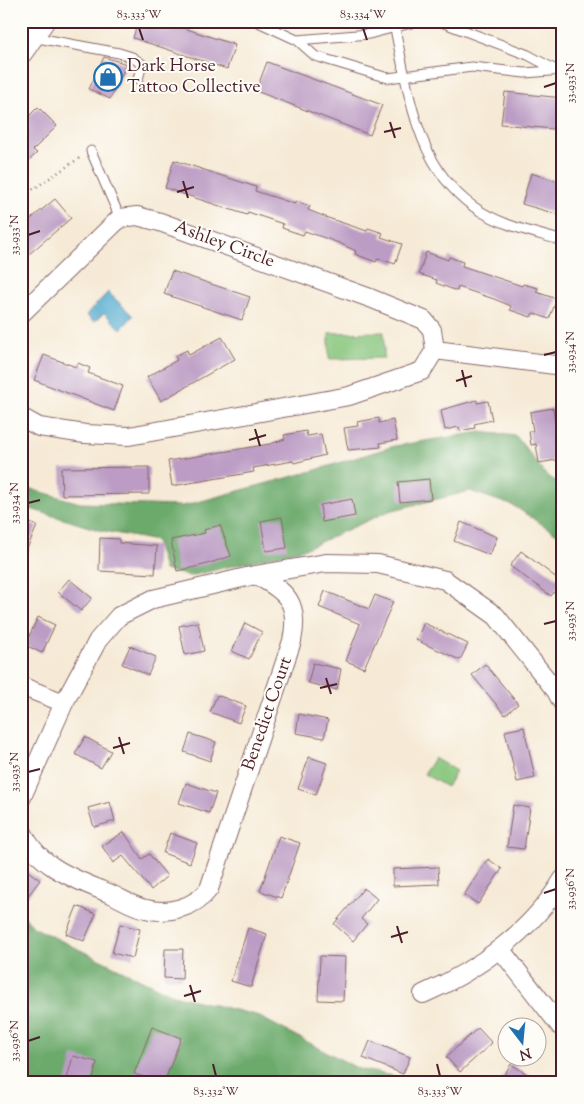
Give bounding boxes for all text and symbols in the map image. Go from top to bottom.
text: 83.333°W [117,6,162,24]
text: 83.334°W [340,6,387,24]
place label: Dark Horse Tattoo Collective [127,54,261,101]
shop icon: Dark Horse Tattoo Collective [93,62,123,92]
text: 33.933°N [562,62,580,103]
text: 33.933°N [6,214,24,255]
street label: Ashley Circle [170,215,278,275]
text: 33.934°N [562,331,580,373]
text: 33.934°N [6,482,24,524]
text: 33.935°N [562,601,580,641]
street label: Benedict Court [236,654,300,774]
text: 33.935°N [6,752,24,792]
text: 33.936°N [562,868,580,910]
north arrow [496,1016,546,1066]
text: 33.936°N [6,1020,24,1062]
text: N [517,1041,533,1064]
text: 83.332°W [193,1083,239,1101]
text: 83.333°W [418,1083,463,1101]

